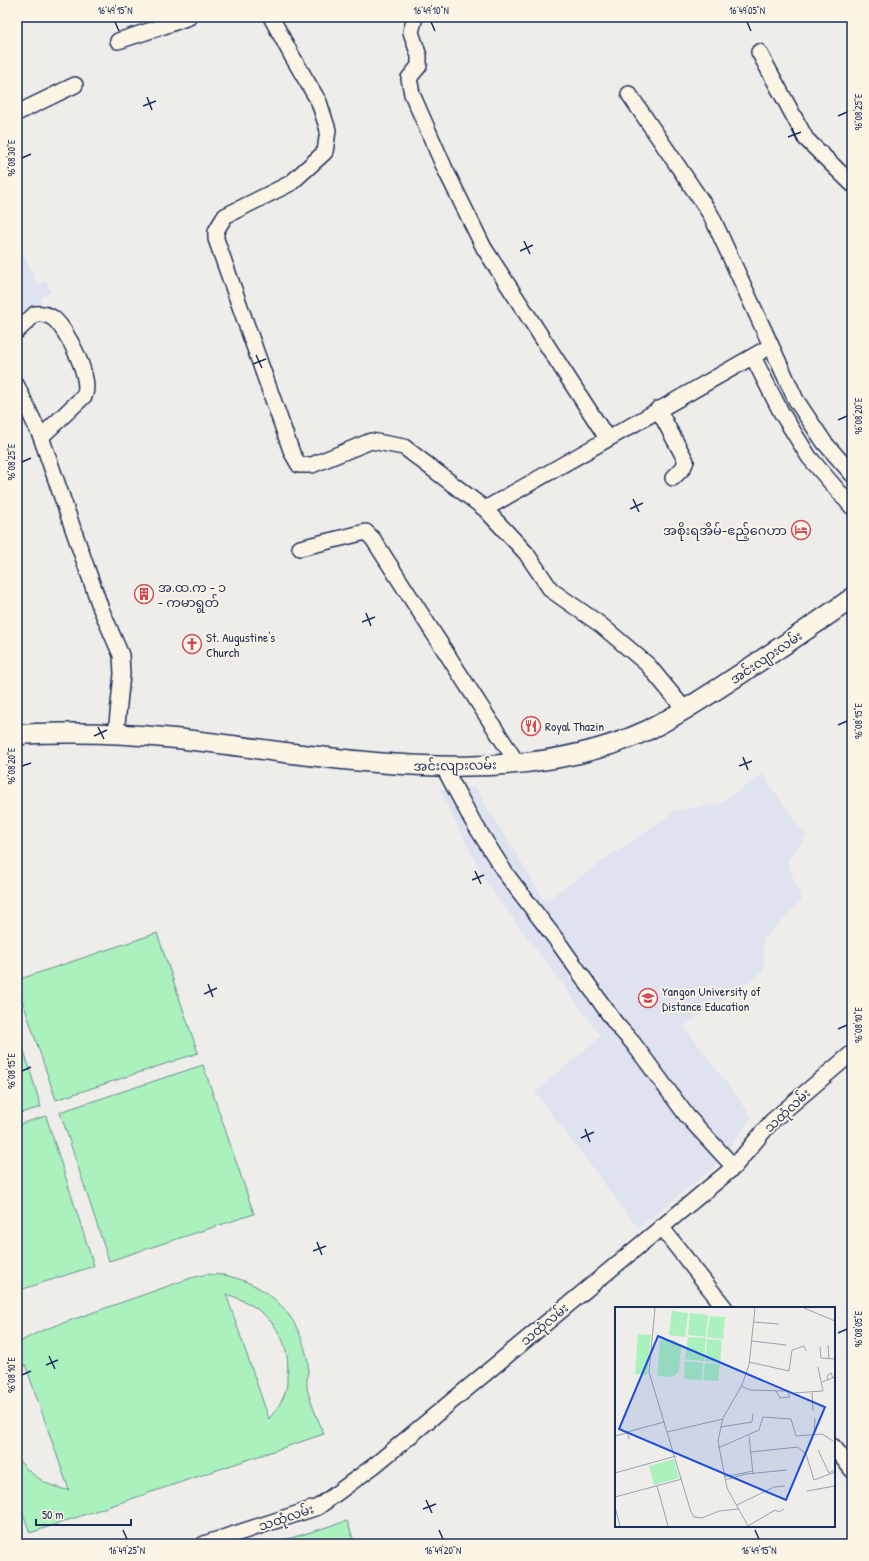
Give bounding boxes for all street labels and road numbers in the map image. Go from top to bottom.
street label: အင်းလျားလမ်း [726,626,807,689]
street label: အင်းလျားလမ်း [413,755,497,777]
street label: သထုံလမ်း [760,1084,815,1138]
street label: သထုံလမ်း [516,1299,573,1351]
street label: သထုံလမ်း [256,1499,317,1537]

